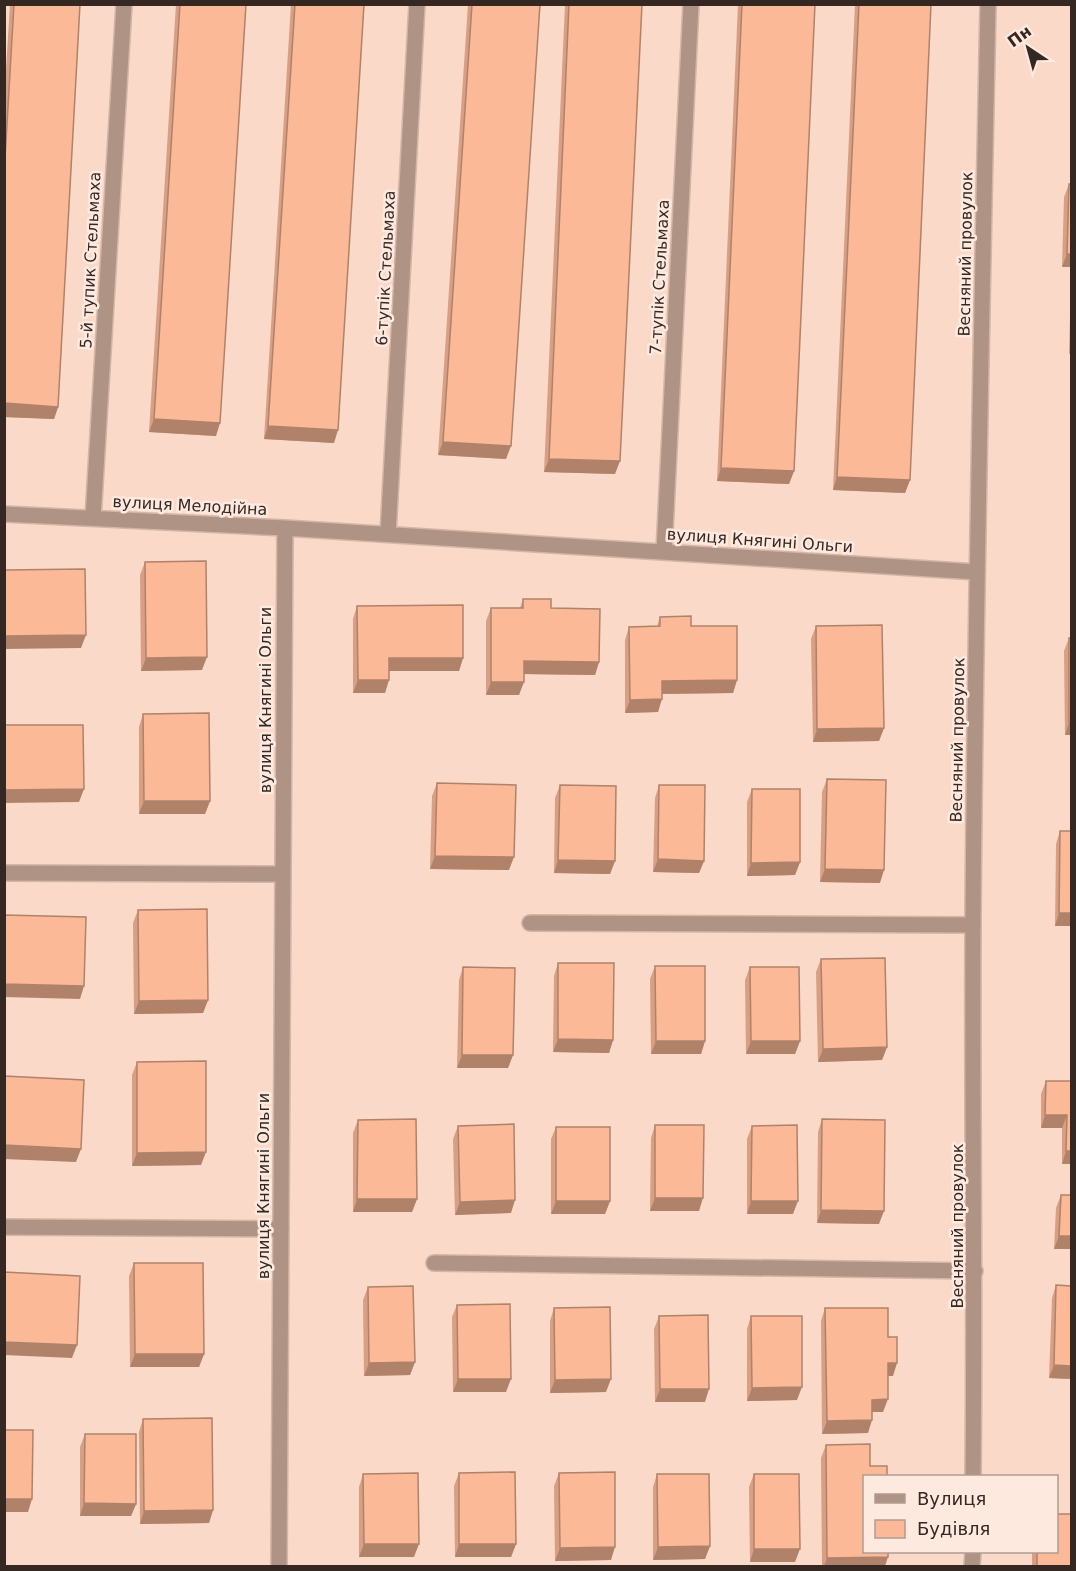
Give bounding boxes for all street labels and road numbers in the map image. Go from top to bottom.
street label: 5-й тупик Стельмаха [76,171,105,349]
street label: Весняний провулок [955,171,976,337]
street label: 6-тупік Стельмаха [372,190,399,346]
street label: 7-тупік Стельмаха [646,199,673,355]
street label: вулиця Мелодійна [112,492,268,519]
street label: вулиця Княгині Ольги [666,525,854,556]
street label: вулиця Княгині Ольги [256,607,275,793]
street label: Весняний провулок [947,657,968,823]
street label: вулиця Княгині Ольги [254,1093,273,1279]
street label: Весняний провулок [948,1143,967,1309]

